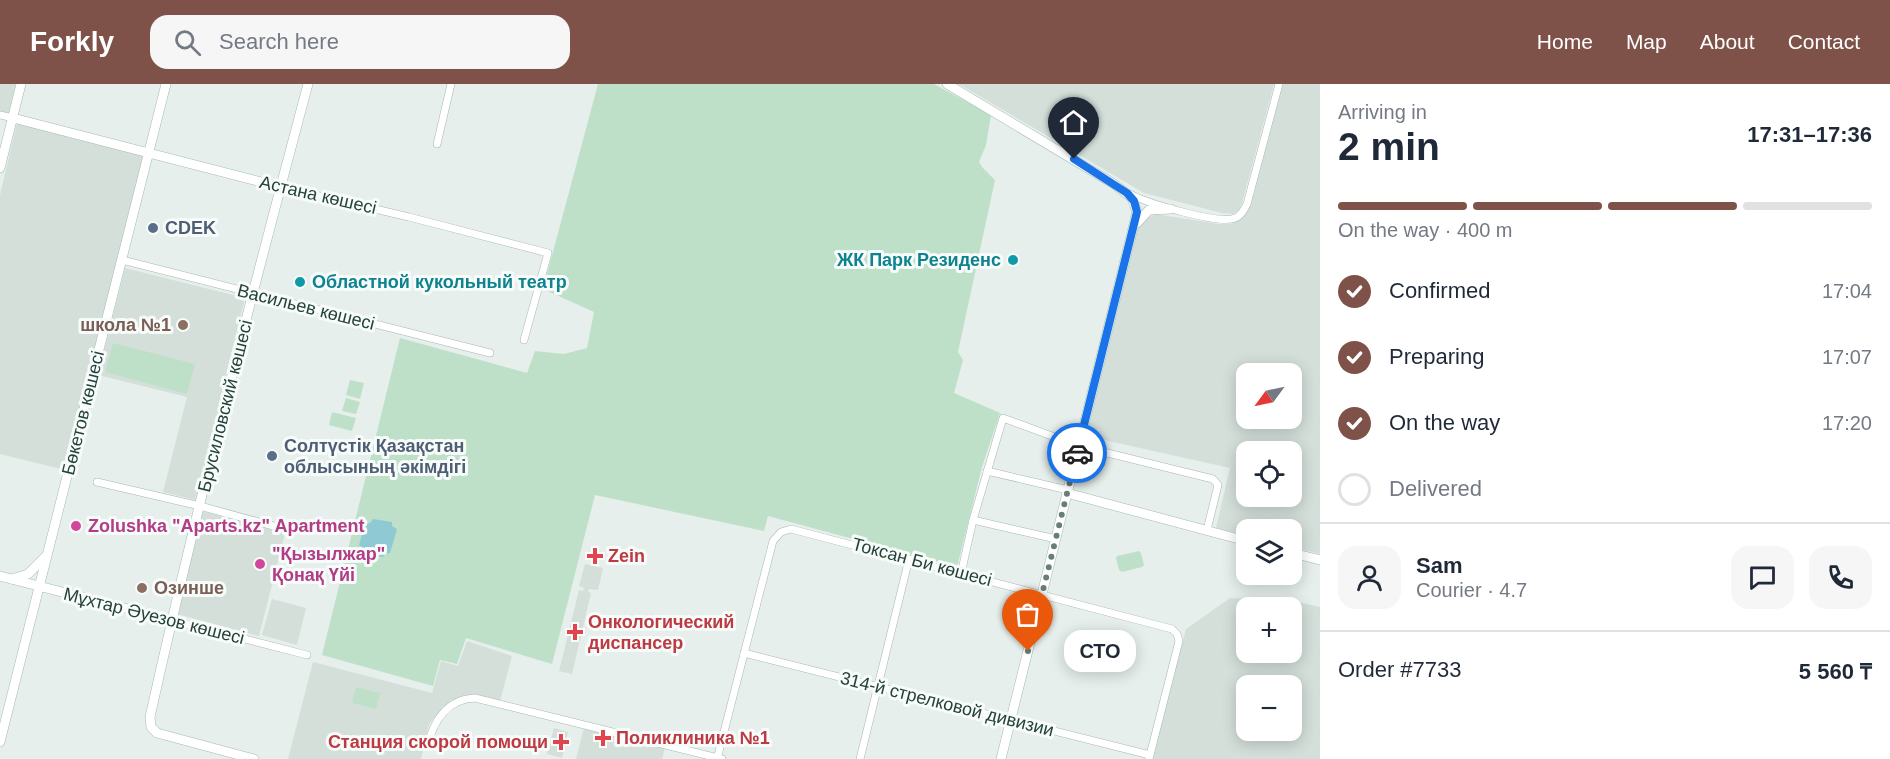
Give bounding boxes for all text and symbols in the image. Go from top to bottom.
search box [150,15,570,69]
text: Forkly [30,26,114,57]
icon: search [171,26,204,59]
text: Search here [219,29,339,54]
text: Home [1537,30,1593,53]
text: Map [1626,30,1667,53]
text: About [1700,30,1755,53]
text: Contact [1788,30,1860,53]
pin [1048,97,1099,159]
text: Arriving in [1338,101,1427,123]
icon: home [1057,106,1090,139]
text: 17:31–17:36 [1747,122,1872,147]
text: 2 min [1338,125,1440,168]
street label: Астана көшесі [258,172,378,218]
place label: CDEK [165,218,216,238]
text: On the way · 400 m [1338,219,1513,241]
marker: CDEK [146,221,160,235]
place label: ЖК Парк Резиденс [836,250,1001,270]
marker: ЖК Парк Резиденс [1006,253,1020,267]
place label: Областной кукольный театр [312,272,567,292]
marker: Областной кукольный театр [293,275,307,289]
icon: check [1338,275,1371,308]
text: Confirmed [1389,278,1490,303]
street label: Васильев көшесі [235,280,377,334]
text: 17:04 [1822,280,1872,302]
place label: школа №1 [80,315,171,335]
marker: школа №1 [176,318,190,332]
street label: Брусиловский көшесі [194,318,256,494]
icon: check [1338,341,1371,374]
text: Preparing [1389,344,1484,369]
text: 17:07 [1822,346,1872,368]
street label: Бөкетов көшесі [58,349,108,477]
north arrow [1236,363,1302,429]
map controls [1236,363,1302,741]
icon: check [1338,407,1371,440]
text: On the way [1389,410,1500,435]
text: 17:20 [1822,412,1872,434]
courier [1047,423,1107,483]
place label: Солтүстік Қазақстан облысының әкімдігі [284,436,466,477]
icon: car [1061,437,1094,470]
button: locate [1236,441,1302,507]
marker: Солтүстік Қазақстан облысының әкімдігі [265,449,279,463]
text: Delivered [1389,476,1482,501]
place label: Zolushka "Aparts.kz" Apartment [88,516,364,536]
marker: Zolushka "Aparts.kz" Apartment [69,519,83,533]
button: layers [1236,519,1302,585]
street label: Токсан Би көшесі [850,534,994,590]
place label: "Қызылжар" Қонақ Үйі [272,544,385,585]
place label: Zein [608,546,645,566]
button: person [1338,546,1401,609]
button: chat [1731,546,1794,609]
button: phone [1809,546,1872,609]
marker: Zein [586,547,604,565]
text: Sam [1416,553,1462,578]
marker: "Қызылжар" Қонақ Үйі [253,557,267,571]
place label: Озинше [154,578,224,598]
text: Courier · 4.7 [1416,579,1527,601]
marker: Озинше [135,581,149,595]
street label: Мұхтар Әуезов көшесі [61,584,247,648]
pin [1002,589,1053,651]
button: + [1236,597,1302,663]
icon: bag [1011,598,1044,631]
place label: Онкологический диспансер [588,612,734,653]
marker: Онкологический диспансер [566,623,584,641]
callout: СТО [1064,630,1136,672]
text: СТО [1079,640,1121,662]
text: Order #7733 [1338,657,1462,682]
text: 5 560 ₸ [1799,659,1872,684]
street label: 314-й стрелковой дивизии [838,668,1056,740]
button: − [1236,675,1302,741]
place label: Поликлиника №1 [616,728,770,748]
marker: Поликлиника №1 [594,729,612,747]
place label: Станция скорой помощи [328,732,548,752]
marker: Станция скорой помощи [552,733,570,751]

